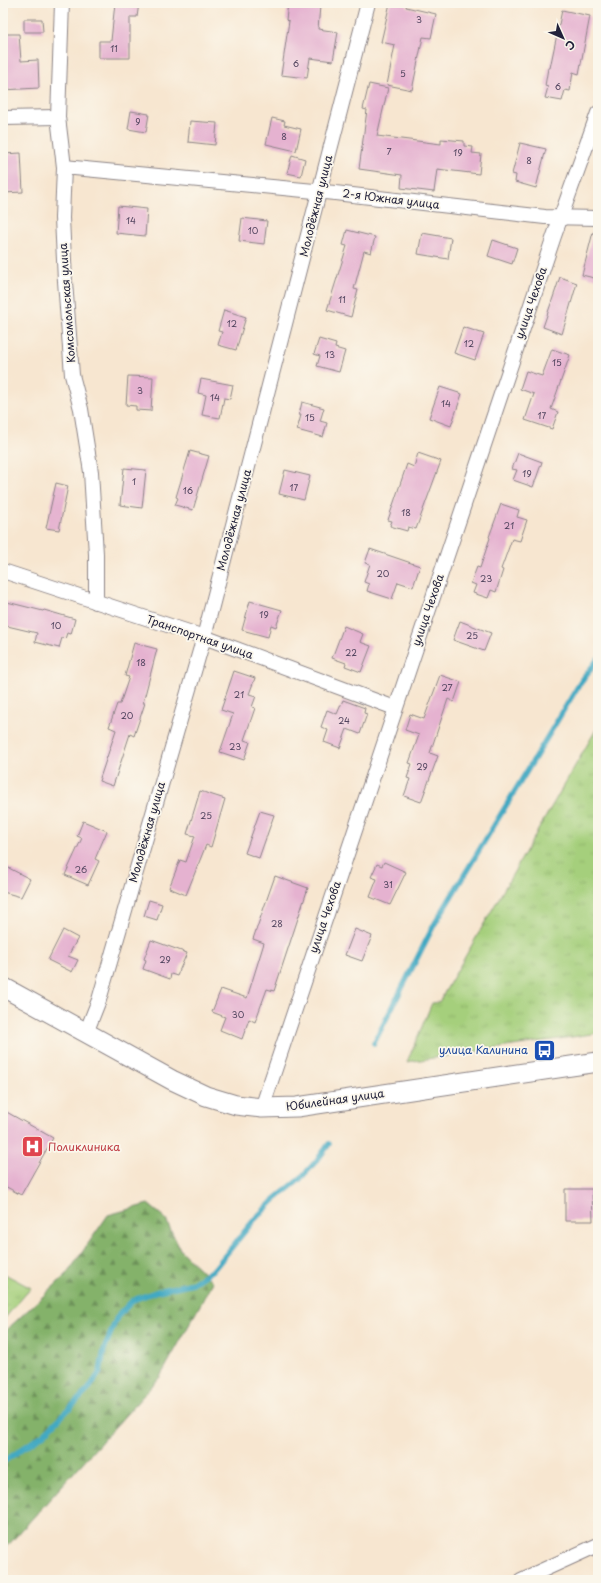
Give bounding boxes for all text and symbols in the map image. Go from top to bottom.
house number: 3 [416,12,422,26]
north arrow [543,18,583,58]
text: С [561,36,579,54]
house number: 11 [110,41,118,55]
house number: 6 [293,56,299,70]
house number: 5 [400,66,406,80]
house number: 6 [555,79,561,93]
house number: 9 [135,114,141,128]
house number: 8 [281,129,287,143]
house number: 7 [386,144,392,158]
house number: 19 [453,145,463,159]
street label: Молодёжная улица [295,153,336,259]
house number: 8 [526,153,532,167]
street label: 2-я Южная улица [341,184,441,213]
house number: 14 [126,213,136,227]
house number: 10 [248,223,259,237]
street label: Комсомольская улица [54,243,79,363]
street label: улица Чехова [510,265,551,341]
house number: 11 [338,292,346,306]
house number: 12 [227,316,237,330]
house number: 12 [464,336,474,350]
house number: 13 [325,347,335,361]
house number: 15 [552,355,562,369]
house number: 3 [137,383,143,397]
house number: 14 [210,390,220,404]
house number: 14 [441,396,451,410]
house number: 17 [538,408,547,422]
house number: 15 [305,410,315,424]
house number: 19 [522,466,532,480]
street label: Молодёжная улица [212,467,255,572]
house number: 1 [132,474,136,488]
house number: 17 [290,480,299,494]
house number: 16 [183,483,193,497]
house number: 18 [401,505,411,519]
house number: 21 [504,518,514,532]
house number: 20 [377,566,390,580]
house number: 23 [480,571,492,585]
street label: улица Чехова [407,572,448,648]
house number: 19 [259,607,269,621]
street label: Транспортная улица [145,610,256,663]
house number: 10 [51,618,62,632]
house number: 25 [466,628,478,642]
house number: 22 [345,645,357,659]
house number: 18 [136,655,146,669]
house number: 27 [441,680,453,694]
house number: 21 [234,687,244,701]
house number: 20 [121,708,134,722]
house number: 24 [338,713,350,727]
house number: 23 [229,739,241,753]
house number: 29 [416,759,428,773]
street label: Молодёжная улица [124,779,169,884]
house number: 25 [200,808,212,822]
house number: 26 [75,862,87,876]
house number: 31 [383,877,393,891]
street label: улица Чехова [304,879,345,955]
house number: 28 [271,916,283,930]
house number: 29 [159,952,171,966]
house number: 30 [232,1007,245,1021]
bus stop icon: улица Калинина [531,1037,557,1063]
place label: улица Калинина [439,1041,528,1058]
street label: Юбилейная улица [285,1084,385,1115]
hospital icon: Поликлиника [19,1134,45,1160]
place label: Поликлиника [48,1138,120,1155]

